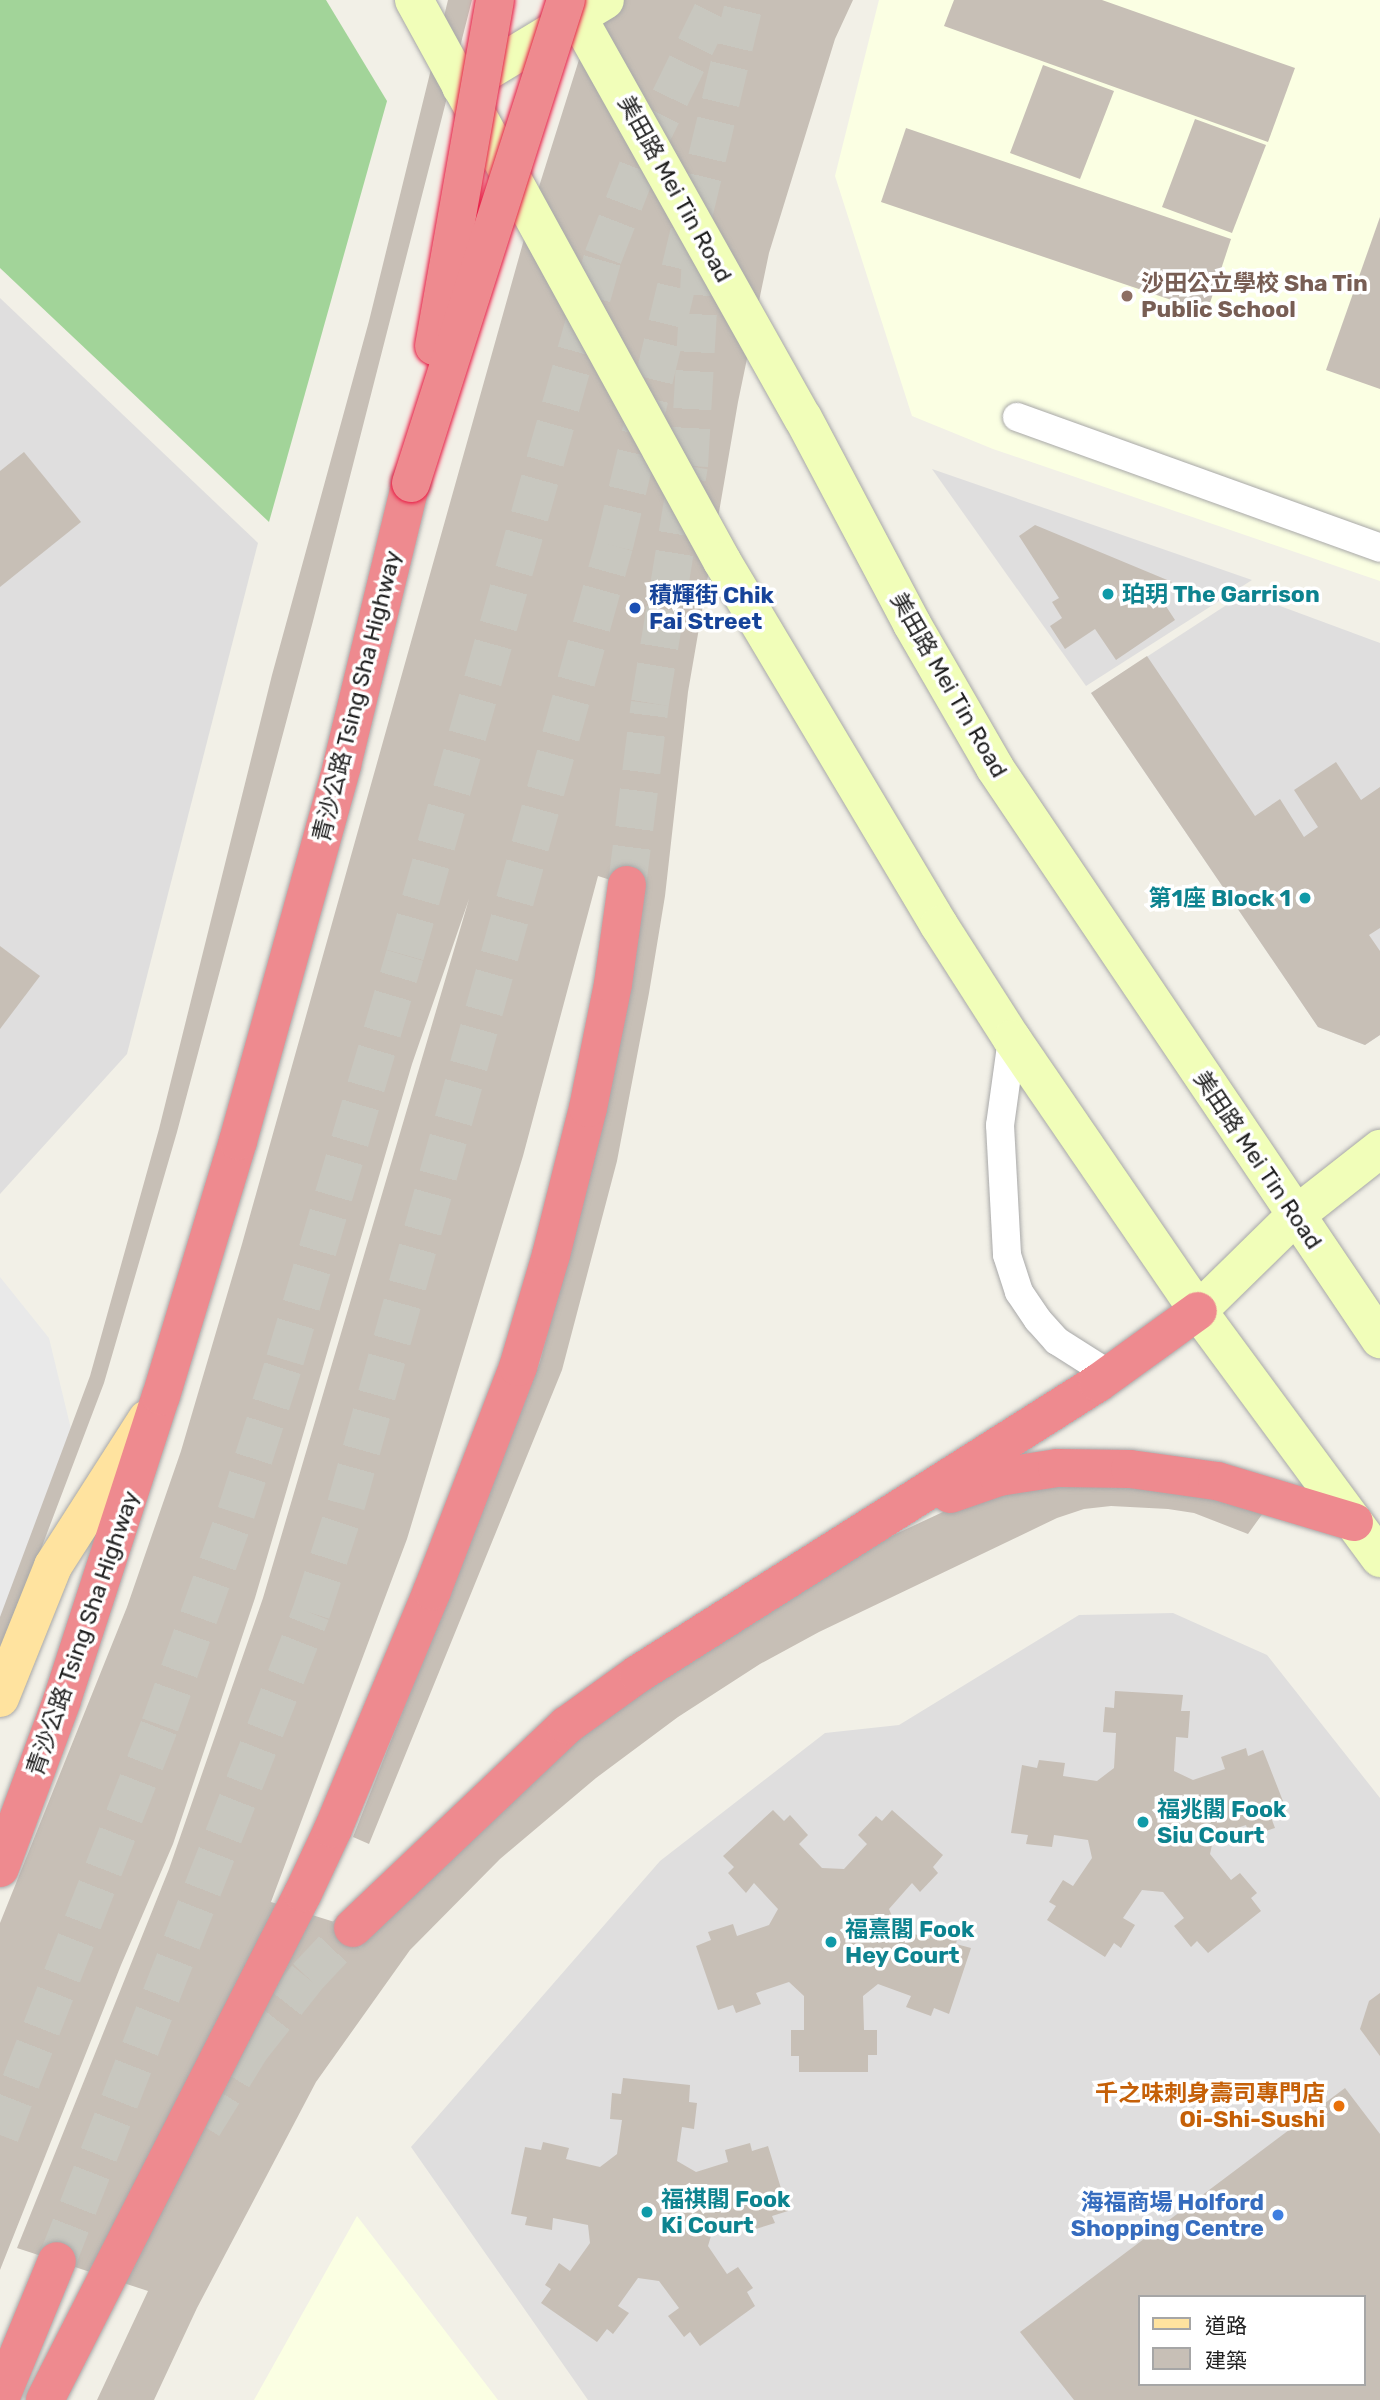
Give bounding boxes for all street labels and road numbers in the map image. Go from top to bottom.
street label: 美田路 Mei Tin Road [612,91,738,287]
street label: 青沙公路 Tsing Sha Highway [307,548,407,844]
street label: 美田路 Mei Tin Road [885,587,1013,783]
street label: 美田路 Mei Tin Road [1188,1065,1328,1255]
street label: 青沙公路 Tsing Sha Highway [21,1487,145,1779]

